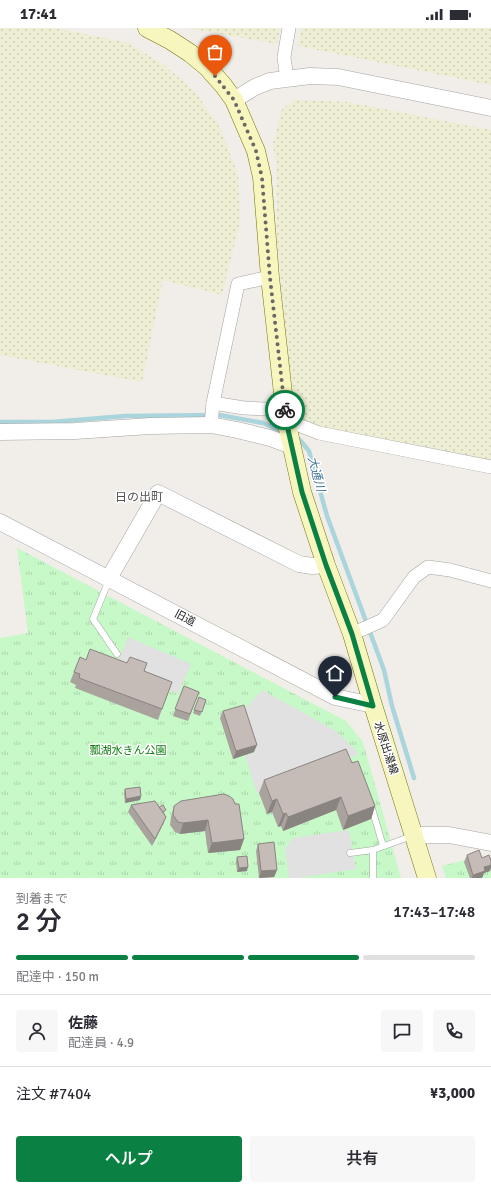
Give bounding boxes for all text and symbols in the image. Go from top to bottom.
text: 17:41 [20,5,57,23]
pin [198,35,232,76]
icon: bag [204,41,226,63]
courier [265,390,305,430]
icon: bike [274,399,296,421]
water label: 大通川 [304,455,328,495]
district label: 日の出町 [115,490,163,505]
street label: 旧道 [172,607,198,629]
pin [318,656,352,697]
icon: home [324,662,346,684]
street label: 水原出湯線 [371,720,401,776]
park label: 瓢湖水きん公園 [90,744,167,757]
text: 到着まで [16,891,68,907]
text: 17:43–17:48 [394,903,475,921]
text: 2 分 [16,906,62,938]
text: 配達中 · 150 m [16,969,99,985]
button: person [16,1010,58,1052]
button: chat [381,1010,423,1052]
button: phone [433,1010,475,1052]
text: 佐藤 [68,1014,98,1032]
text: 配達員 · 4.9 [68,1035,134,1051]
text: ¥3,000 [430,1084,475,1102]
text: 注文 #7404 [16,1085,91,1103]
button: ヘルプ [16,1136,242,1182]
button: 共有 [250,1136,475,1182]

